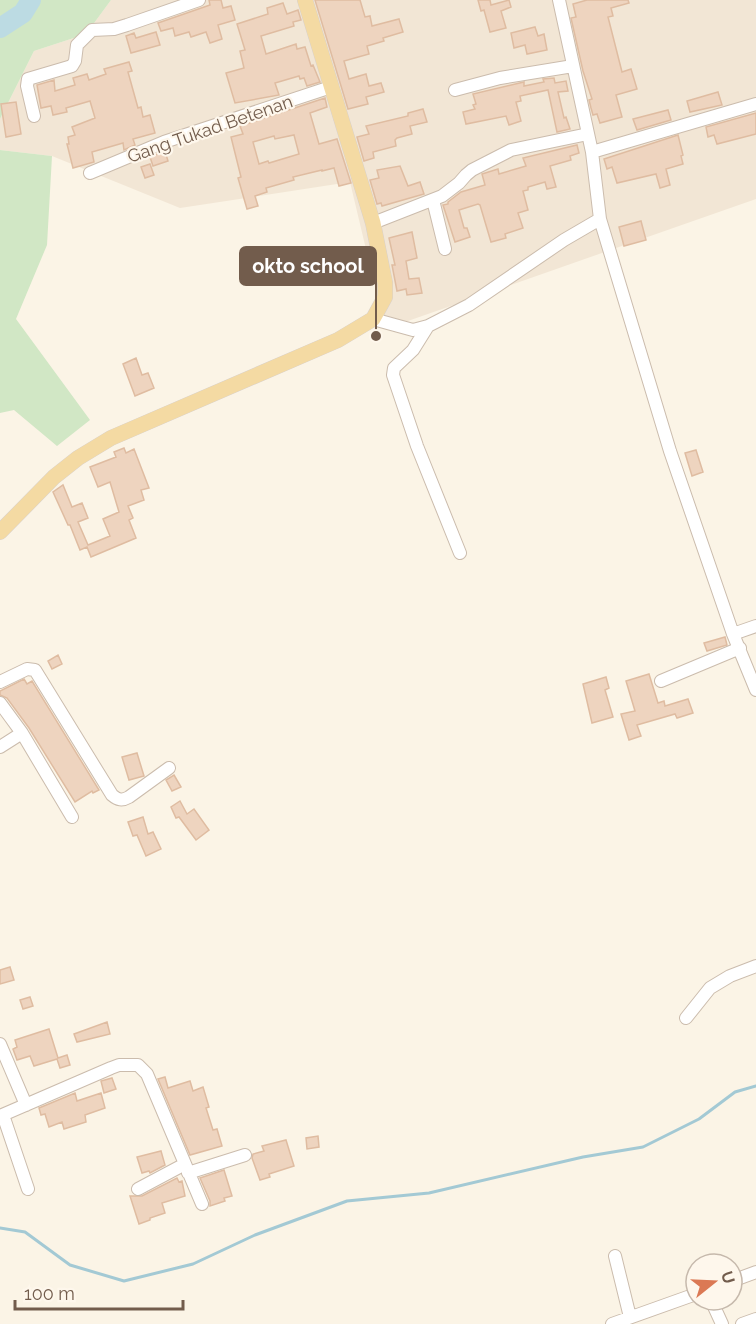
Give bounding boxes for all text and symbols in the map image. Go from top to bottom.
street label: Gang Tukad Betenan [124,90,295,167]
callout: okto school [240,247,376,285]
text: okto school [252,254,364,278]
north arrow [684,1252,744,1312]
text: U [717,1269,739,1286]
scale bar [15,1273,183,1311]
text: 100 m [24,1283,75,1304]

